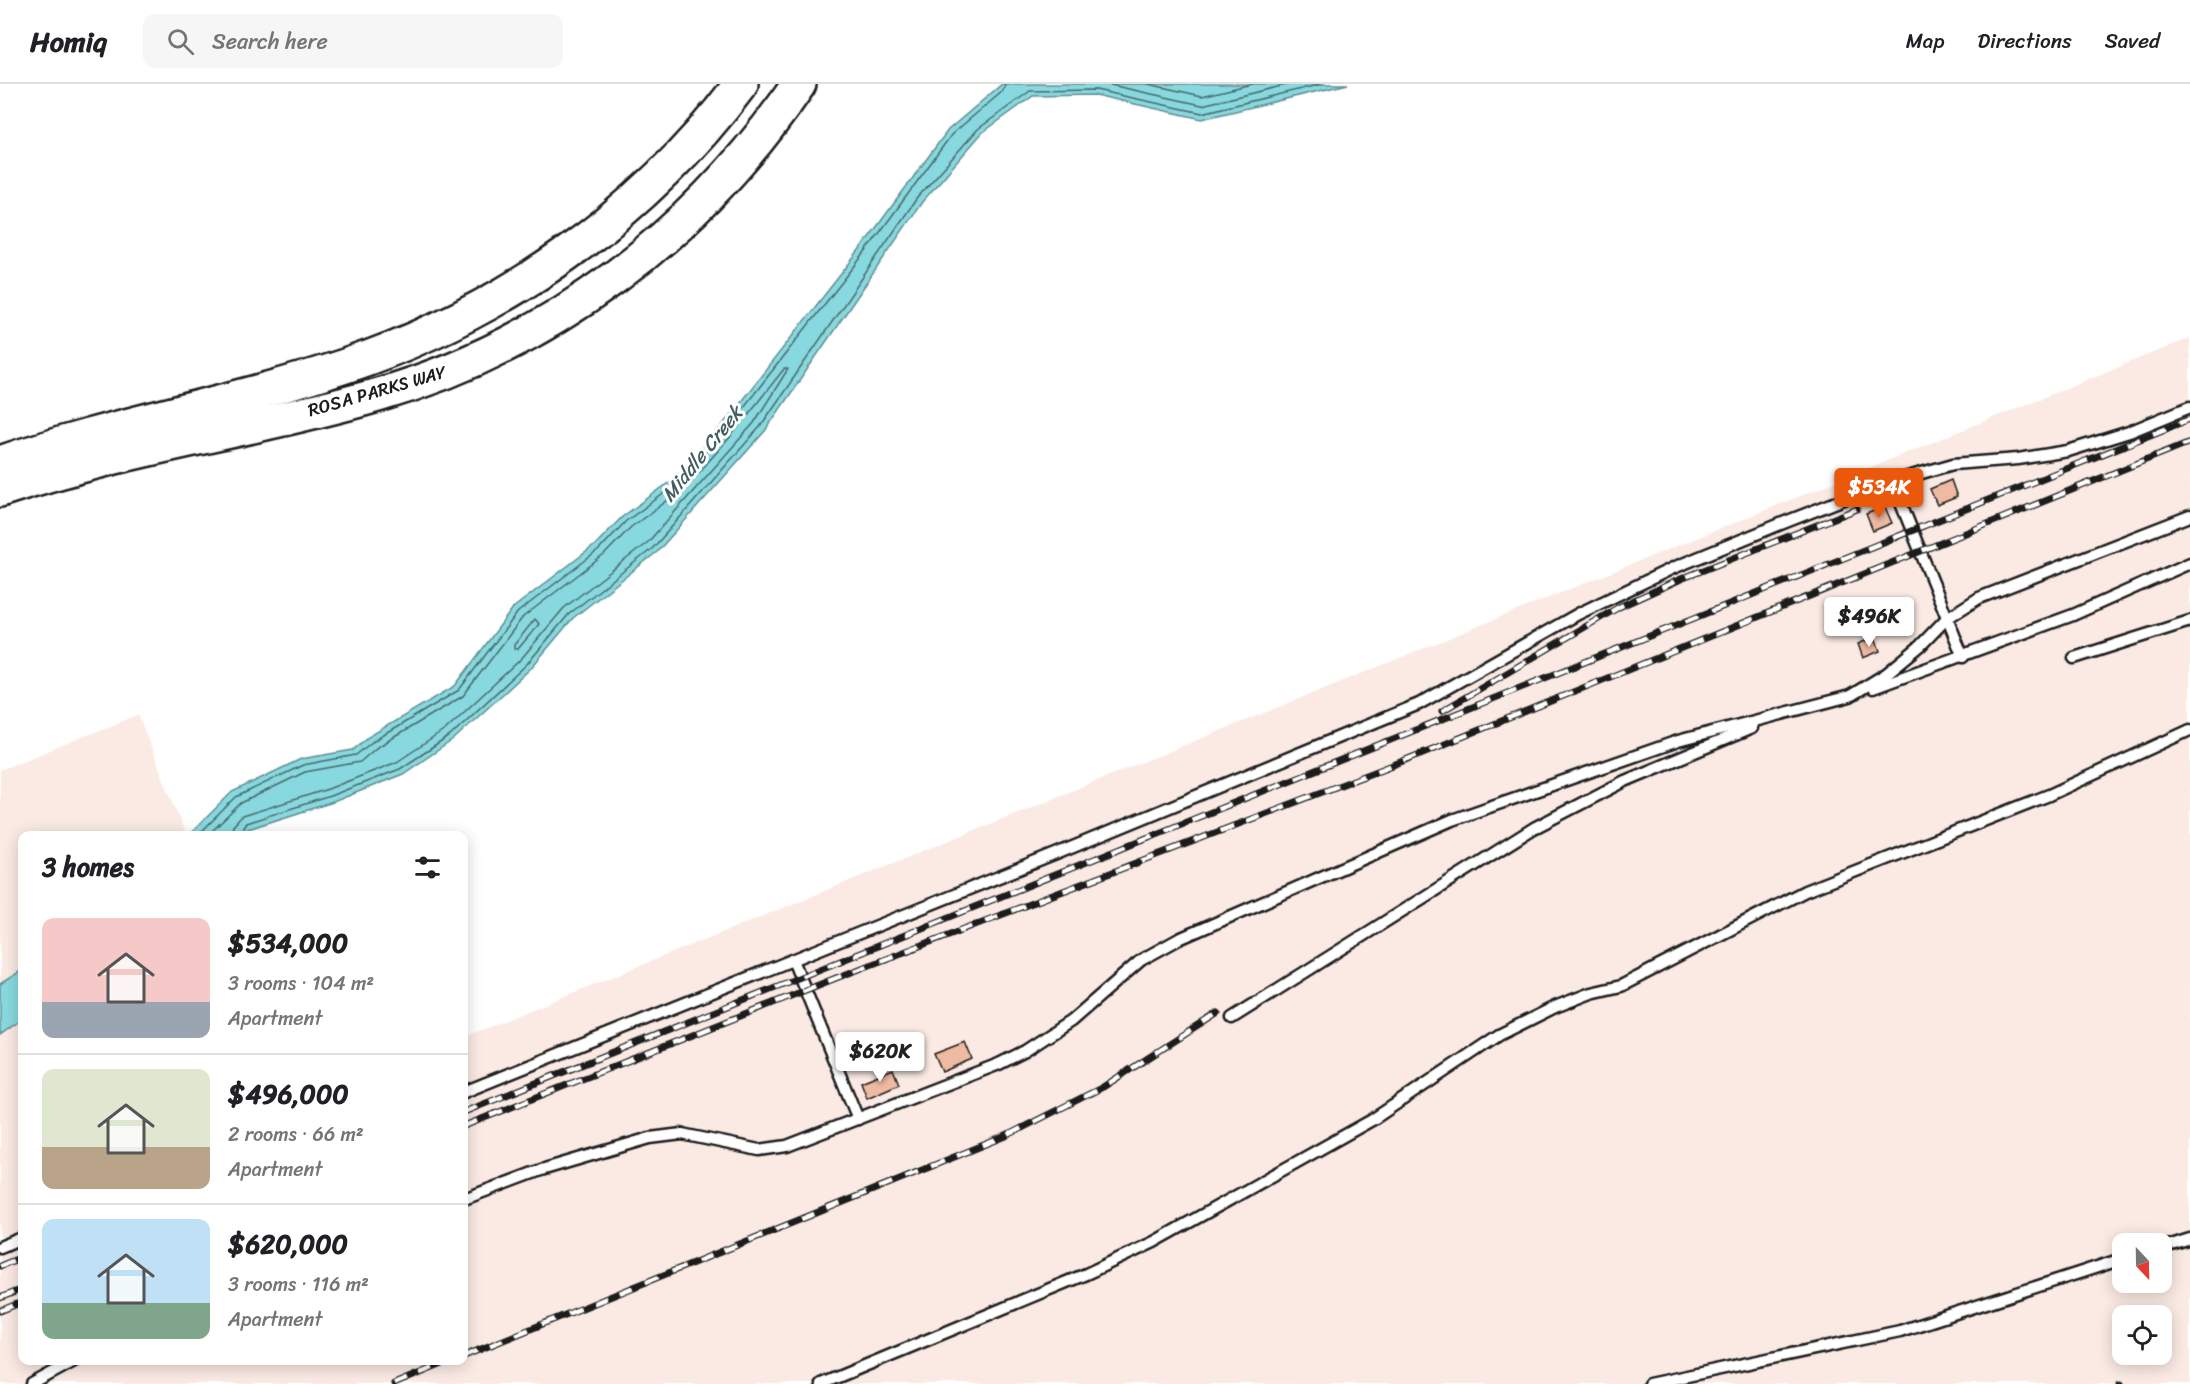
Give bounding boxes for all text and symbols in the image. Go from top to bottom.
search box [143,14,563,68]
text: Homiq [30,17,107,66]
text: Search here [212,22,328,61]
text: Map [1906,22,1944,60]
text: Directions [1977,22,2072,60]
text: Saved [2105,22,2160,60]
icon: search [164,25,197,58]
street label: ROSA PARKS WAY [304,356,451,426]
water label: Middle Creek [652,396,753,510]
pin: $534K [1837,468,1921,519]
text: $534K [1848,470,1910,505]
pin: $496K [1827,597,1911,648]
text: $496K [1838,599,1900,634]
text: 3 homes [42,844,134,890]
icon: filters [411,851,444,884]
text: $534,000 [228,920,348,966]
icon: home [90,942,162,1014]
text: 3 rooms · 104 m² [228,966,374,1001]
text: Apartment [228,1001,322,1036]
pin: $620K [838,1032,922,1083]
text: $620K [849,1034,911,1069]
text: $496,000 [228,1071,349,1117]
icon: home [90,1093,162,1165]
text: 2 rooms · 66 m² [228,1117,364,1152]
text: Apartment [228,1152,322,1187]
text: $620,000 [228,1221,348,1267]
north arrow [2112,1233,2172,1293]
map controls [2112,1233,2172,1365]
icon: home [90,1243,162,1315]
text: 3 rooms · 116 m² [228,1267,369,1302]
text: Apartment [228,1302,322,1337]
button: locate [2112,1305,2172,1365]

